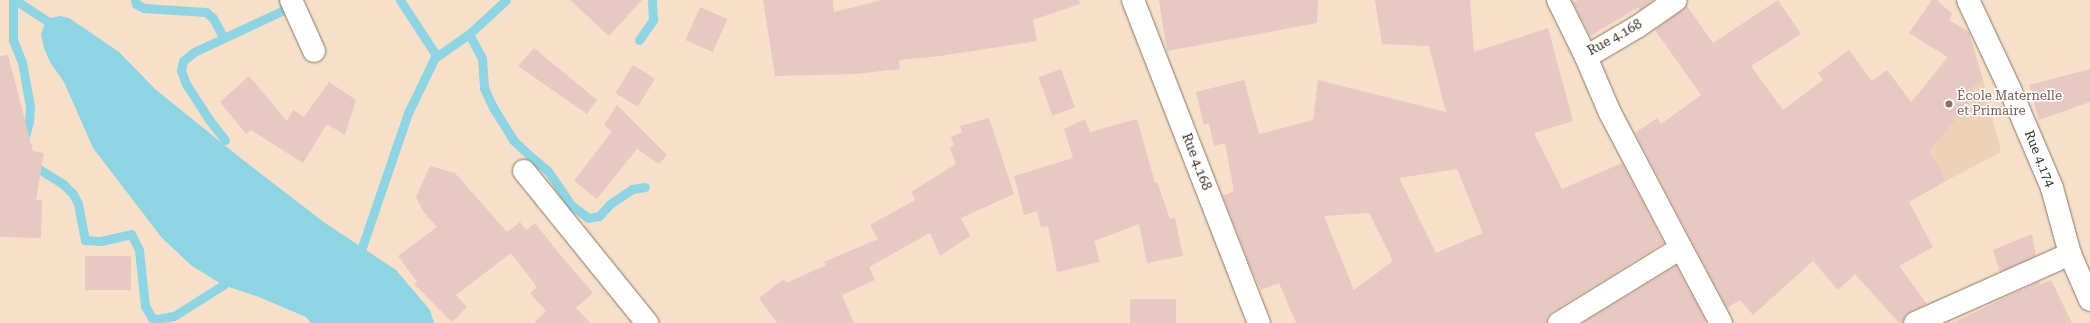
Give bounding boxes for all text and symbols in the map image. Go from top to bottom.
street label: Rue 4.168 [1585,17,1645,59]
place label: École Maternelle et Primaire [1957,89,2062,120]
marker: École Maternelle et Primaire [1944,99,1954,109]
street label: Rue 4.174 [2021,128,2057,190]
street label: Rue 4.168 [1178,131,1214,193]

